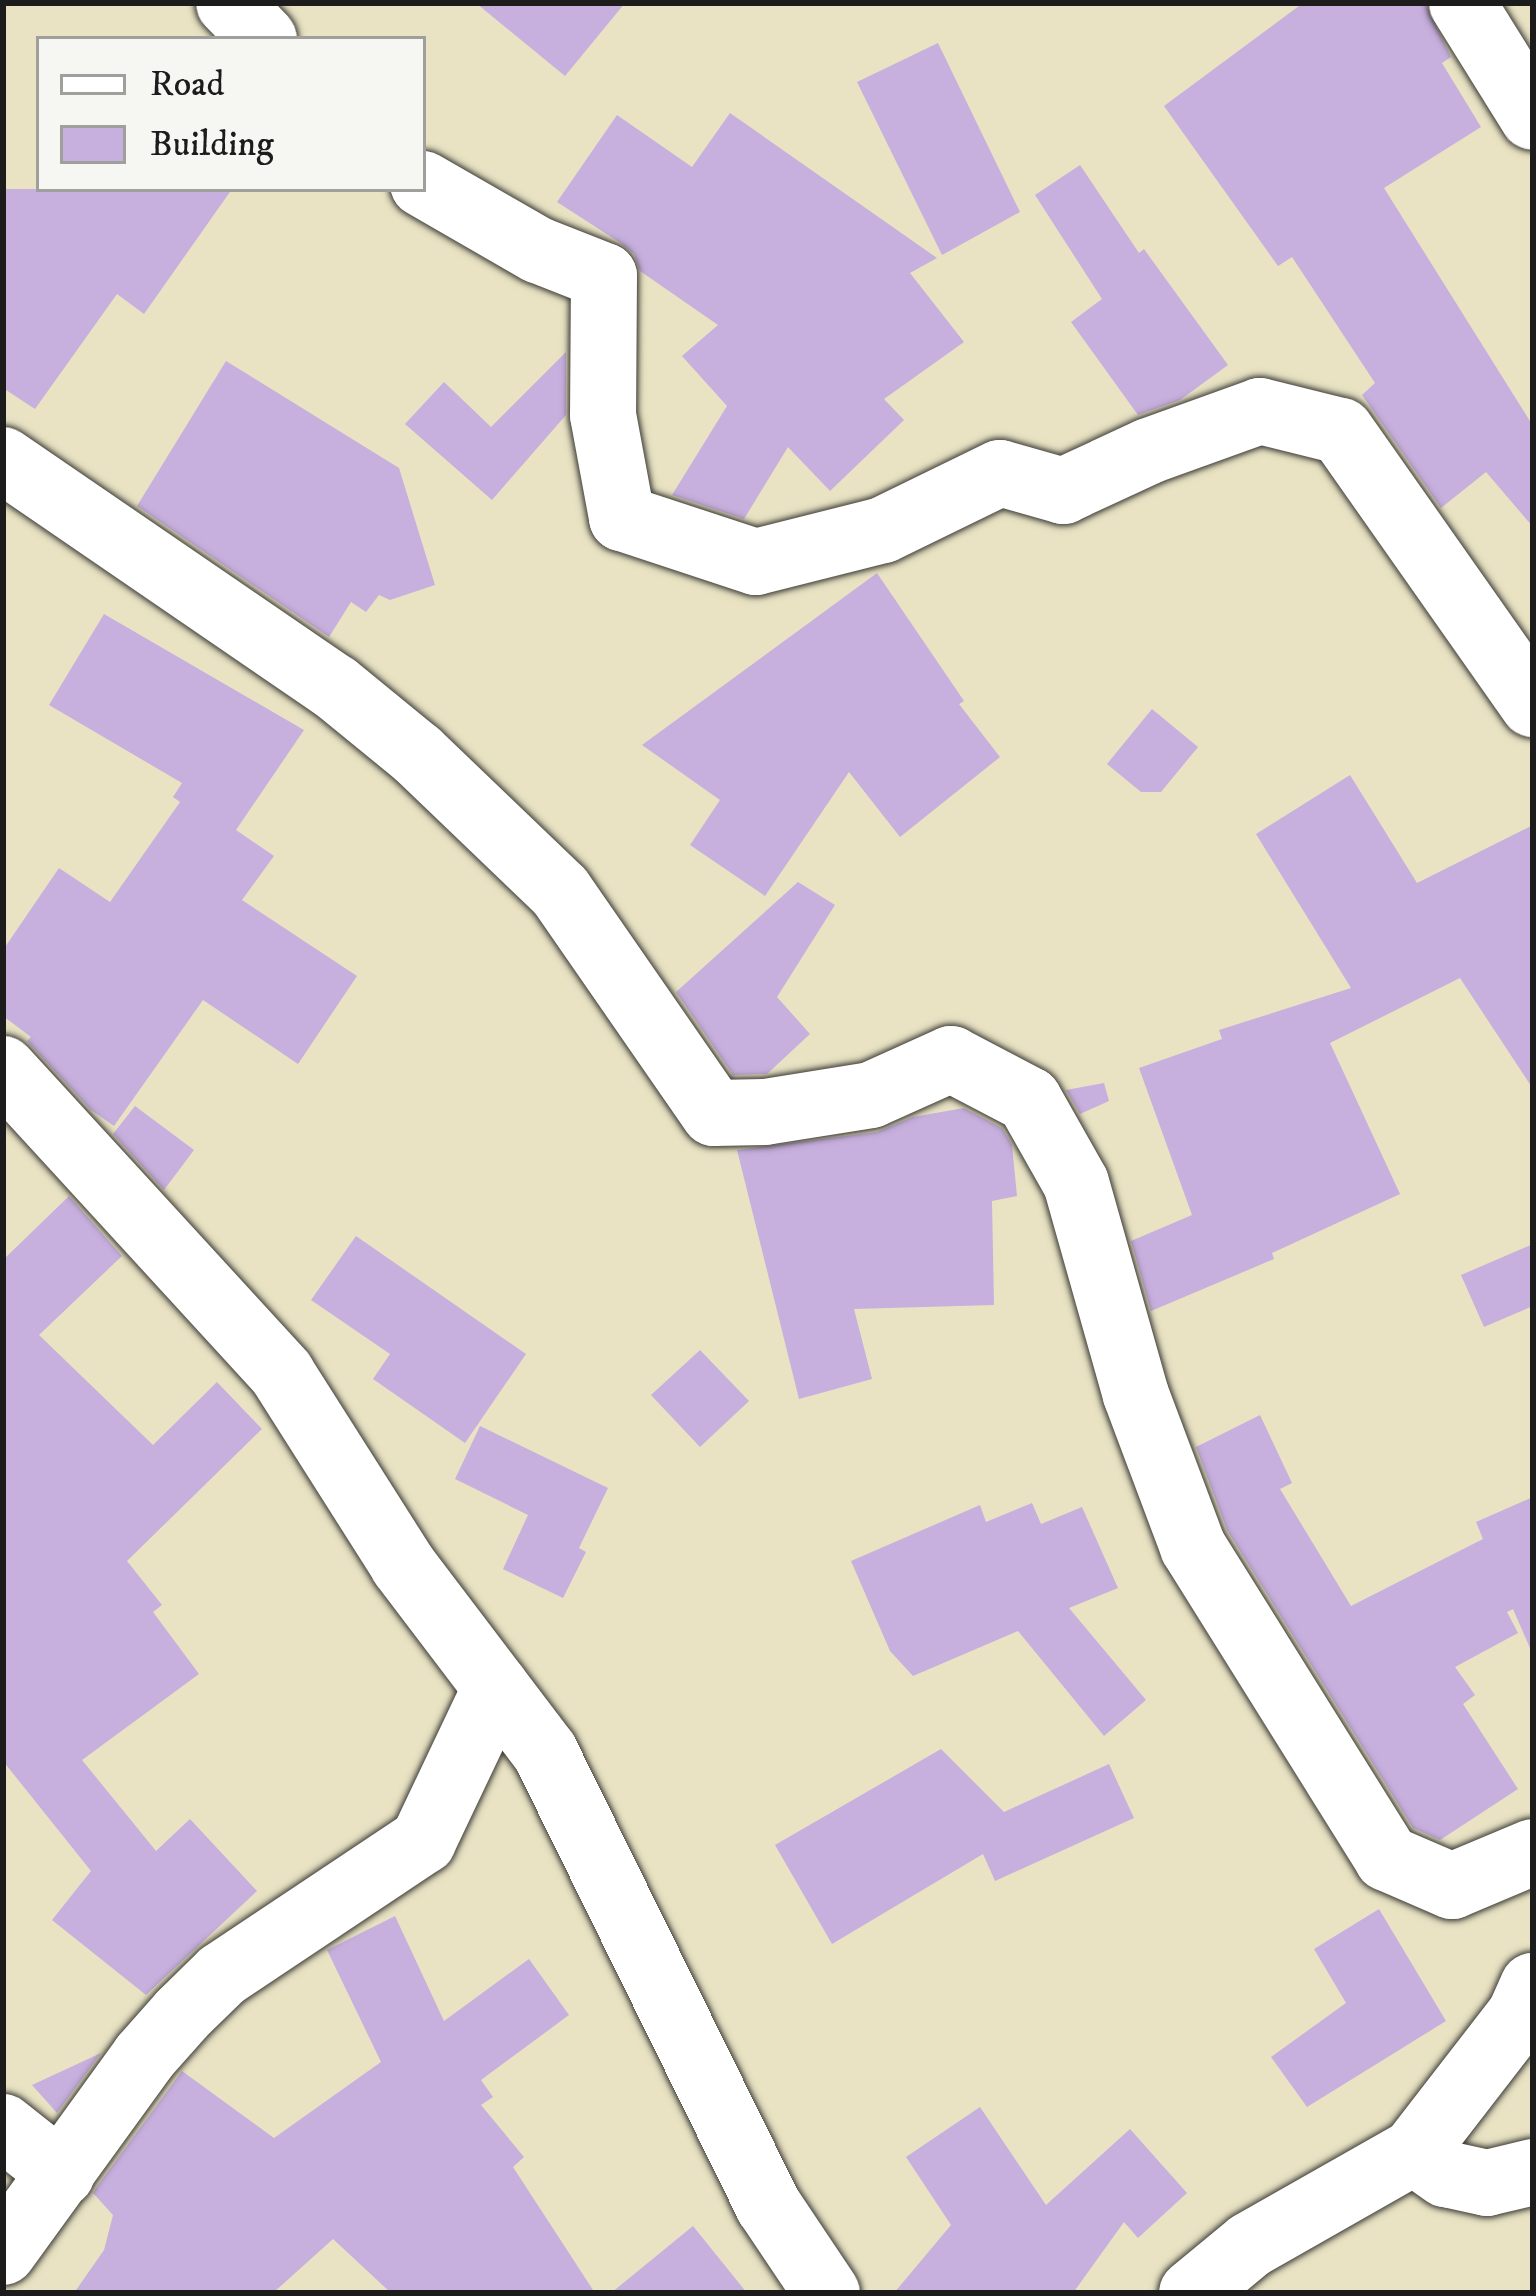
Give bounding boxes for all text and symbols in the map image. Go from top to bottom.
legend [36,36,426,192]
text: Road [150,62,225,107]
text: Building [150,122,274,167]

